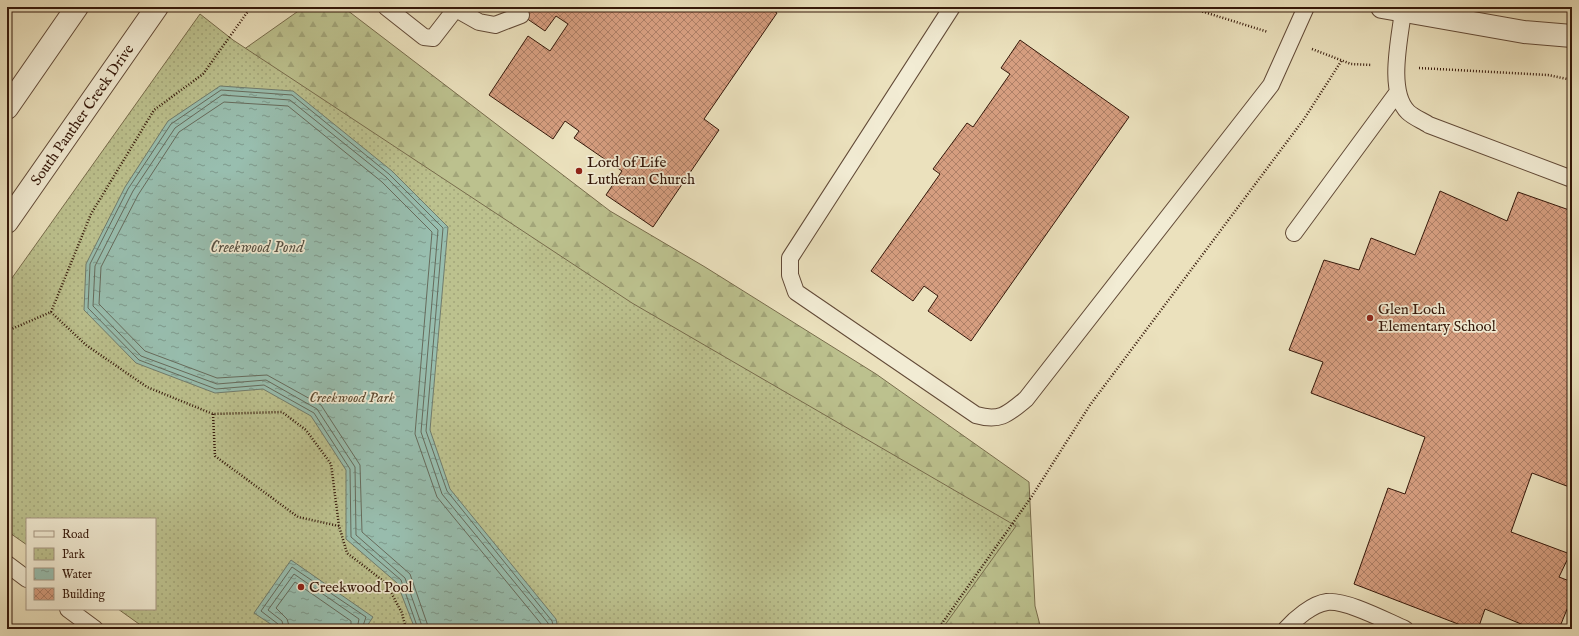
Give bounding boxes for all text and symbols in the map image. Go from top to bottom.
street label: South Panther Creek Drive [27,40,138,189]
place label: Lord of Life Lutheran Church [587,153,695,189]
marker: Lord of Life Lutheran Church [574,166,584,176]
water label: Creekwood Pond [210,238,305,258]
place label: Glen Loch Elementary School [1378,300,1497,336]
marker: Glen Loch Elementary School [1365,313,1375,323]
park label: Creekwood Park [309,388,395,407]
legend [26,518,156,610]
text: Road [62,527,90,542]
text: Park [62,547,85,562]
text: Water [62,567,93,582]
place label: Creekwood Pool [309,578,414,597]
marker: Creekwood Pool [296,582,306,592]
text: Building [62,587,106,602]

